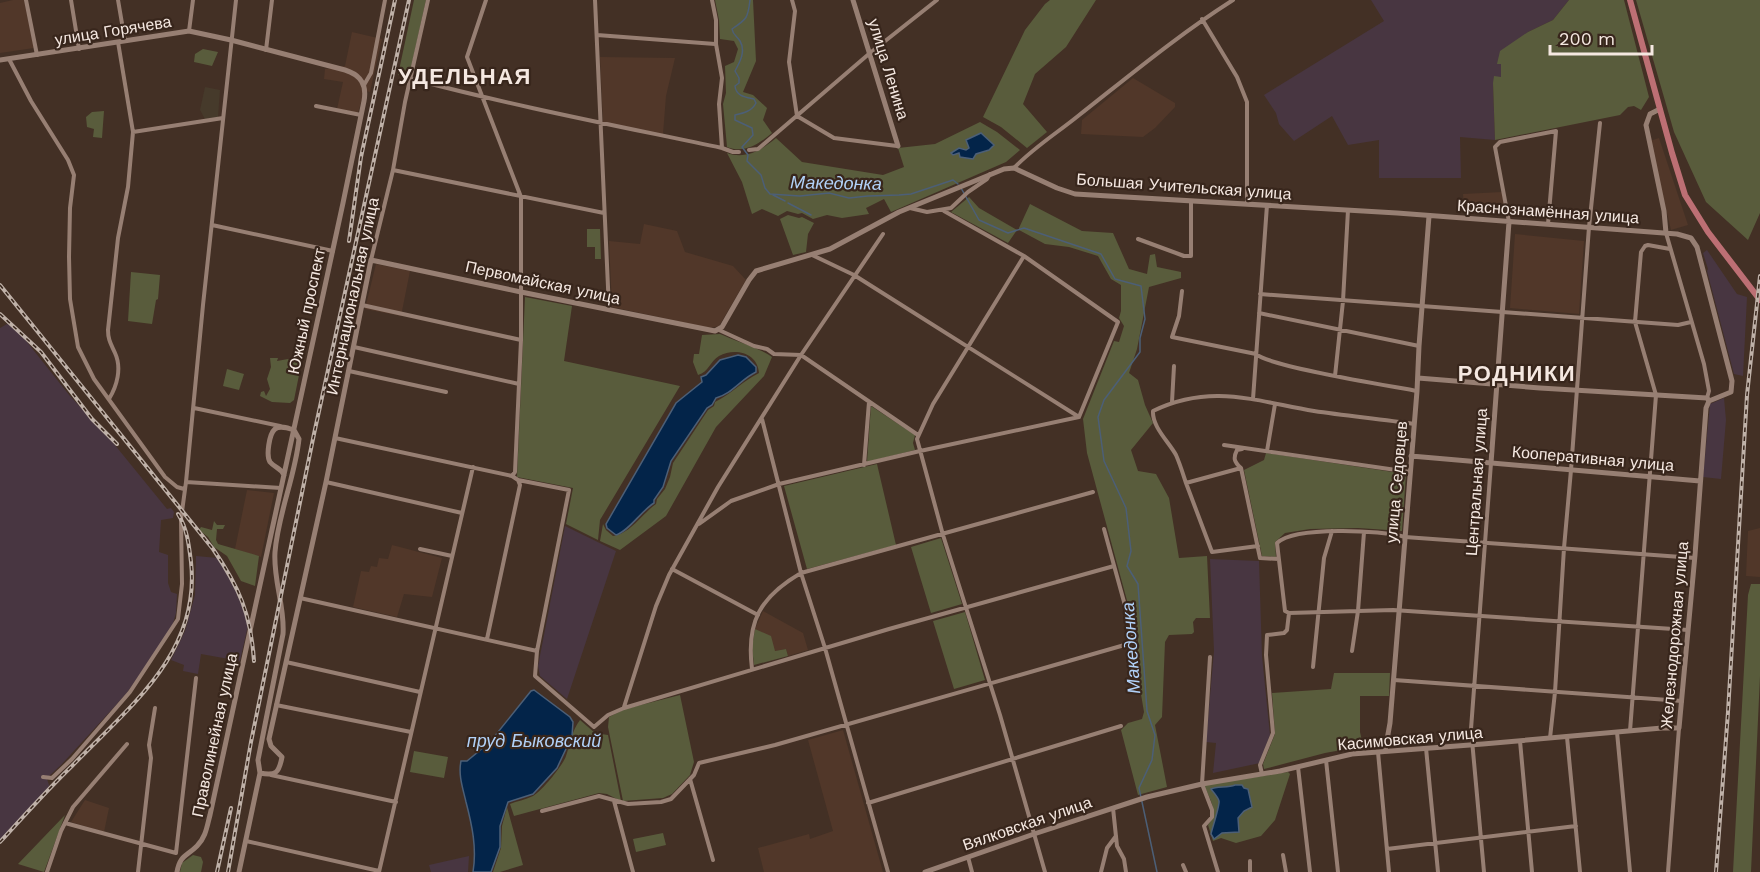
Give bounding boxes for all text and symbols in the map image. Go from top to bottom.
street label: улица Горячева [53,12,173,49]
street label: улица Ленина [864,16,913,122]
scale bar [1550,18,1652,56]
text: 200 m [1559,28,1615,49]
district label: УДЕЛЬНАЯ [398,64,532,89]
street label: Большая Учительская улица [1076,170,1292,204]
water label: Македонка [790,171,882,194]
street label: Интернациональная улица [322,196,383,397]
street label: Краснознамённая улица [1456,196,1640,227]
street label: Южный проспект [284,246,329,376]
street label: Первомайская улица [464,257,622,308]
district label: РОДНИКИ [1458,361,1576,386]
street label: Центральная улица [1462,407,1491,557]
street label: улица Седовцев [1382,420,1411,544]
street label: Кооперативная улица [1511,442,1675,475]
street label: Железнодорожная улица [1657,541,1692,729]
water label: Македонка [1117,601,1144,695]
street label: Праволинейная улица [188,651,241,819]
street label: Касимовская улица [1337,723,1484,754]
water label: пруд Быковский [467,730,601,751]
street label: Вялковская улица [960,792,1094,854]

